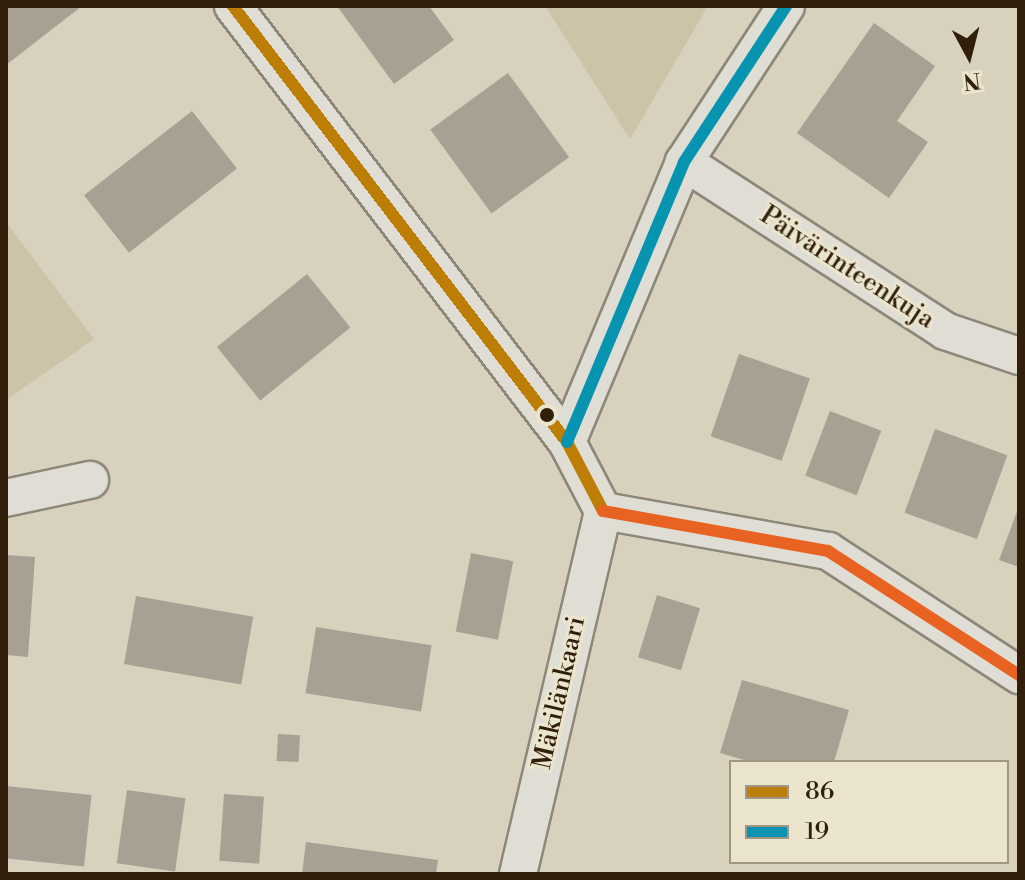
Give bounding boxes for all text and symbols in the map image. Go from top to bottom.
north arrow [929,16,1009,96]
text: N [962,66,982,95]
street label: Päivärinteenkuja [754,200,940,336]
unlabelled marker [539,407,555,423]
street label: Mäkilänkaari [527,614,593,772]
legend [729,760,1009,864]
text: 86 [805,777,834,807]
text: 19 [805,817,829,847]

